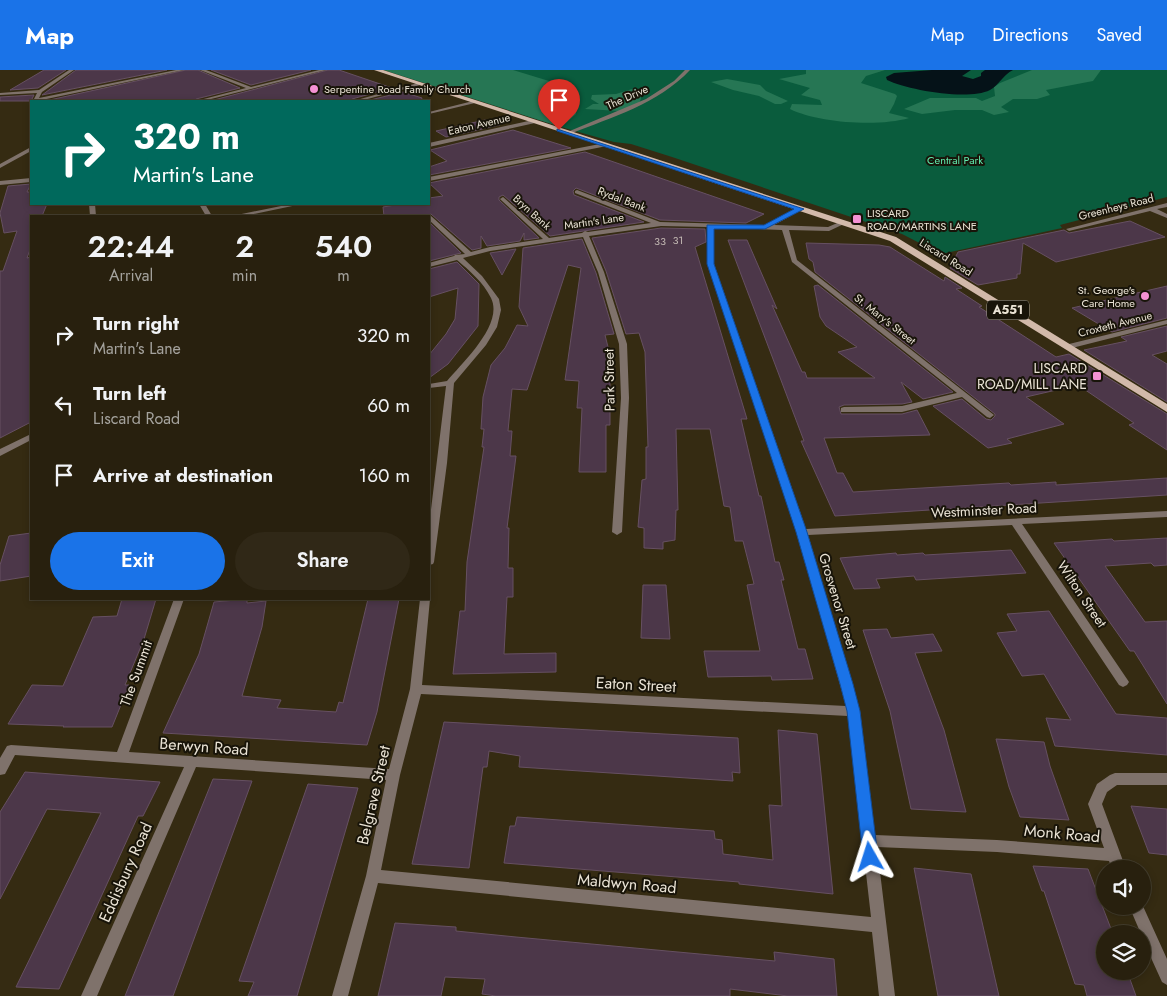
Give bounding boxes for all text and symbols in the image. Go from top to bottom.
text: Map [25,18,74,53]
text: Map [931,22,964,48]
text: Directions [992,22,1068,48]
text: Saved [1096,22,1142,48]
pin [538,79,580,130]
place label: Serpentine Road Family Church [324,81,471,97]
street label: The Drive [604,81,651,113]
marker: Serpentine Road Family Church [308,83,320,95]
icon: arrive [545,86,573,114]
street label: Eaton Avenue [446,109,512,139]
text: 320 m [133,112,240,162]
icon: right [50,120,115,185]
park label: Central Park [927,152,983,168]
text: Martin's Lane [133,158,254,190]
street label: Rydal Bank [596,182,649,216]
street label: Greenheys Road [1077,190,1155,224]
street label: Bryn Bank [509,191,555,234]
place label: LISCARD ROAD/MARTINS LANE [867,205,977,234]
street label: Martin's Lane [563,209,625,233]
marker: LISCARD ROAD/MARTINS LANE [851,213,863,225]
text: 22:44 [88,225,174,268]
text: 2 [235,225,254,268]
text: 540 [315,225,372,268]
house number: 31 [673,232,683,248]
house number: 33 [654,233,666,249]
street label: Liscard Road [916,234,976,280]
text: Arrival [109,264,153,287]
text: min [232,264,257,287]
text: m [337,264,350,287]
place label: St. George's Care Home [1078,282,1136,311]
street label: St. Mary's Street [851,290,920,348]
marker: St. George's Care Home [1139,290,1151,302]
road number: A551 [987,300,1029,320]
street label: Croxteth Avenue [1076,307,1154,341]
text: Turn right [93,310,179,337]
icon: right [50,321,78,349]
text: 320 m [357,322,410,349]
text: Martin's Lane [93,337,181,360]
street label: Park Street [598,348,620,411]
place label: LISCARD ROAD/MILL LANE [977,358,1087,394]
marker: LISCARD ROAD/MILL LANE [1091,370,1103,382]
text: Turn left [93,380,166,407]
icon: left [50,391,78,419]
text: 60 m [367,392,410,419]
text: Liscard Road [93,407,180,430]
icon: arrive [50,461,78,489]
text: Arrive at destination [93,462,273,489]
text: 160 m [359,462,410,489]
street label: Westminster Road [930,497,1038,523]
button: Exit [50,532,225,590]
button: Share [235,532,410,590]
street label: Grosvenor Street [814,551,862,652]
street label: Wilton Street [1052,557,1112,632]
street label: The Summit [115,637,157,709]
street label: Eaton Street [595,671,677,698]
street label: Berwyn Road [159,732,249,761]
street label: Belgrave Street [351,743,396,847]
street label: Eddisbury Road [93,818,158,926]
street label: Monk Road [1023,819,1101,848]
position arrow [843,830,895,882]
map controls [1096,860,1151,980]
button: sound [1096,860,1151,915]
street label: Maldwyn Road [576,868,678,899]
button: layers [1096,925,1151,980]

